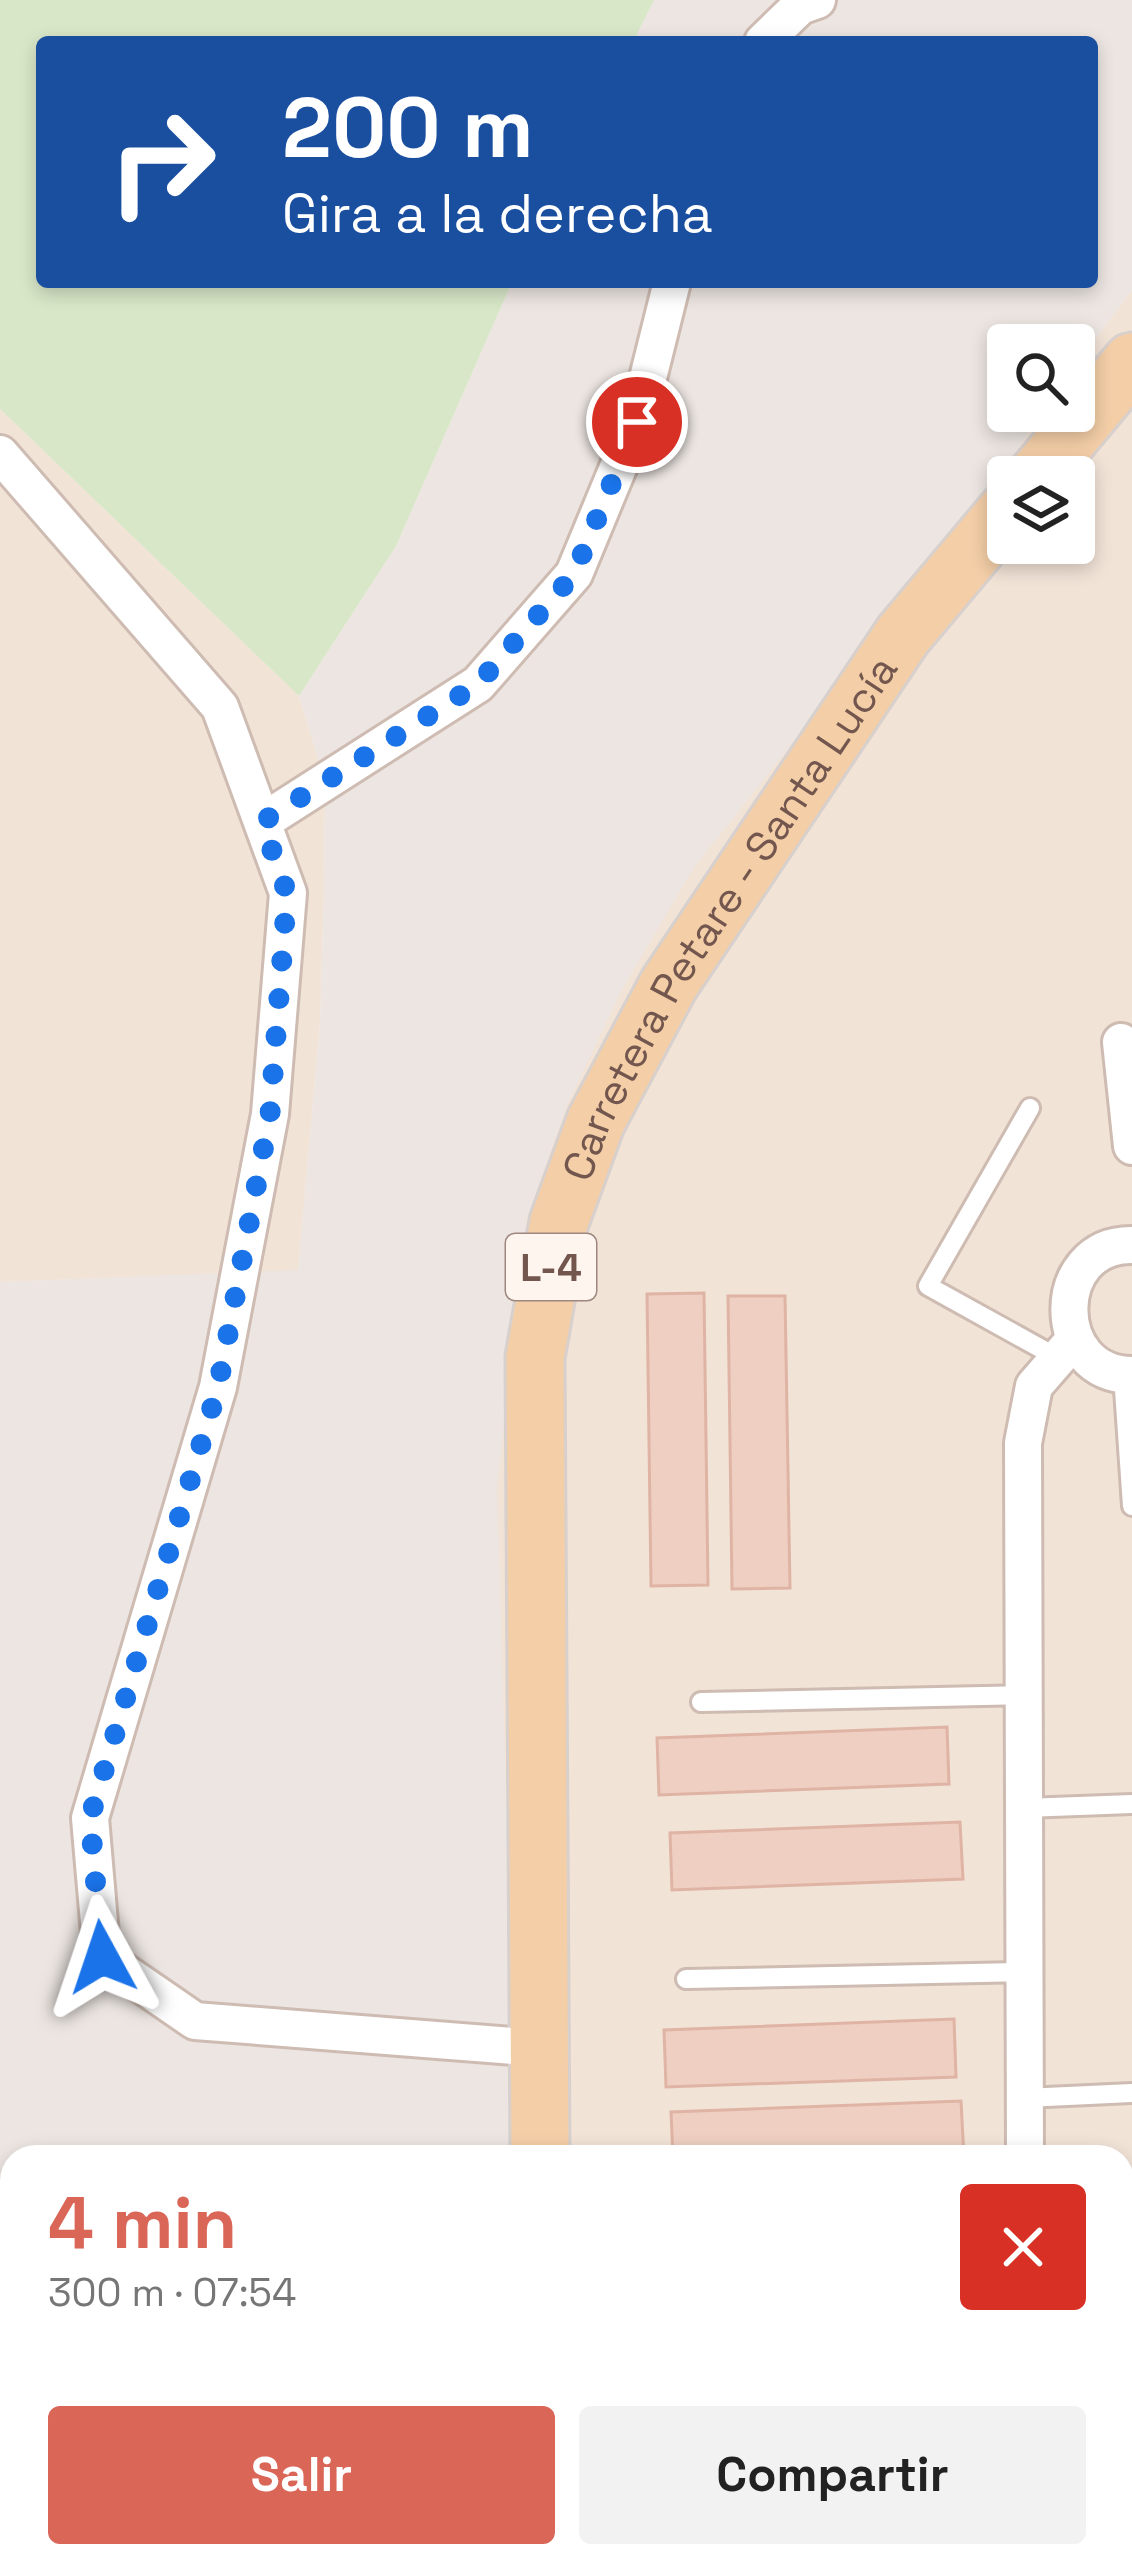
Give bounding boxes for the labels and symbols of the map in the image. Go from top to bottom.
pin [586,371,688,473]
street label: Carretera Petare - Santa Lucía [551,645,909,1188]
road number: L-4 [506,1234,596,1300]
position arrow [39,1894,165,2020]

